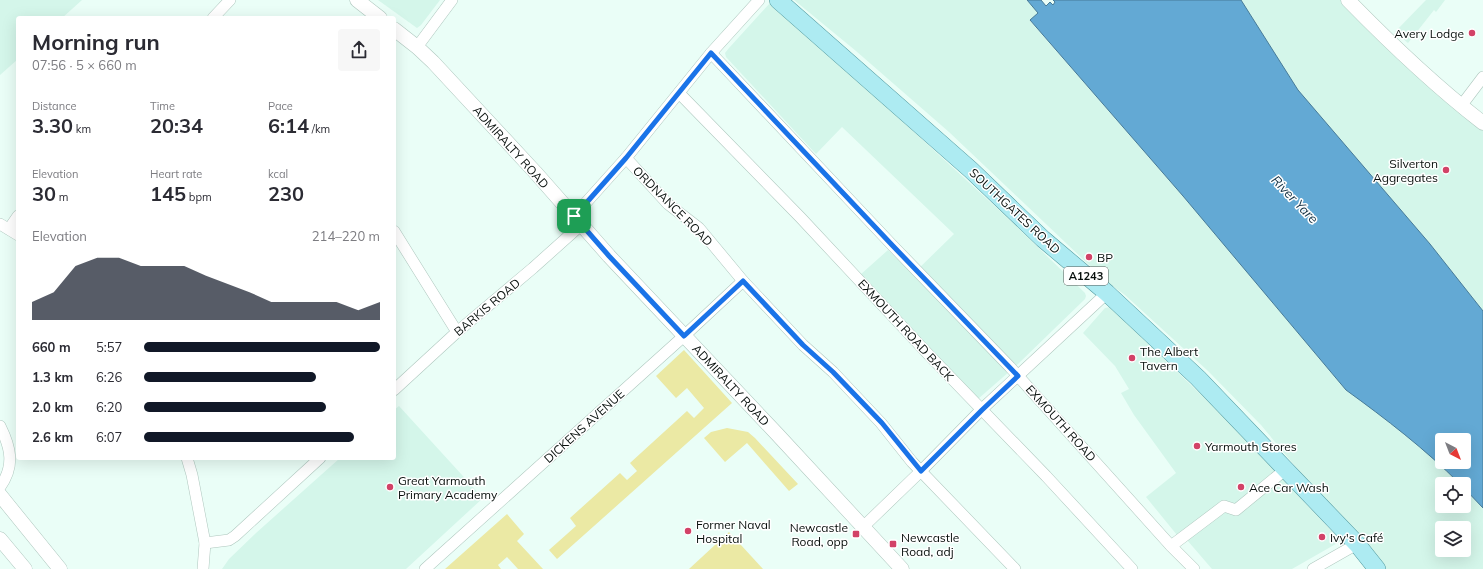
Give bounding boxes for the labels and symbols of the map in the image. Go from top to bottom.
place label: Avery Lodge [1394,26,1464,41]
marker: Avery Lodge [1467,28,1477,38]
street label: ADMIRALTY ROAD [470,103,552,191]
place label: Silverton Aggregates [1373,156,1438,185]
street label: ORDNANCE ROAD [630,163,716,249]
street label: SOUTHGATES ROAD [967,165,1063,257]
marker: Silverton Aggregates [1441,165,1451,175]
water label: River Yare [1268,172,1322,226]
pin [557,199,591,233]
place label: BP [1097,250,1113,265]
marker: BP [1084,252,1094,262]
road number: A1243 [1064,267,1108,285]
street label: BARKIS ROAD [451,275,523,339]
street label: EXMOUTH ROAD BACK [855,276,957,384]
street label: ADMIRALTY ROAD [689,341,773,429]
place label: The Albert Tavern [1140,344,1198,373]
marker: The Albert Tavern [1127,353,1137,363]
street label: EXMOUTH ROAD [1023,382,1099,464]
street label: DICKENS AVENUE [541,386,627,466]
north arrow [1435,433,1471,469]
place label: Yarmouth Stores [1204,439,1297,454]
marker: Yarmouth Stores [1192,441,1202,451]
place label: Great Yarmouth Primary Academy [398,473,498,502]
place label: Ace Car Wash [1249,480,1329,495]
marker: Great Yarmouth Primary Academy [385,482,395,492]
marker: Ace Car Wash [1236,482,1246,492]
place label: Former Naval Hospital [696,517,771,546]
place label: Newcastle Road, opp [790,520,848,549]
marker: Former Naval Hospital [683,526,693,536]
marker: Newcastle Road, opp [851,529,861,539]
place label: Newcastle Road, adj [901,530,959,559]
place label: Ivy's Café [1330,530,1383,545]
marker: Ivy's Café [1317,532,1327,542]
marker: Newcastle Road, adj [888,539,898,549]

